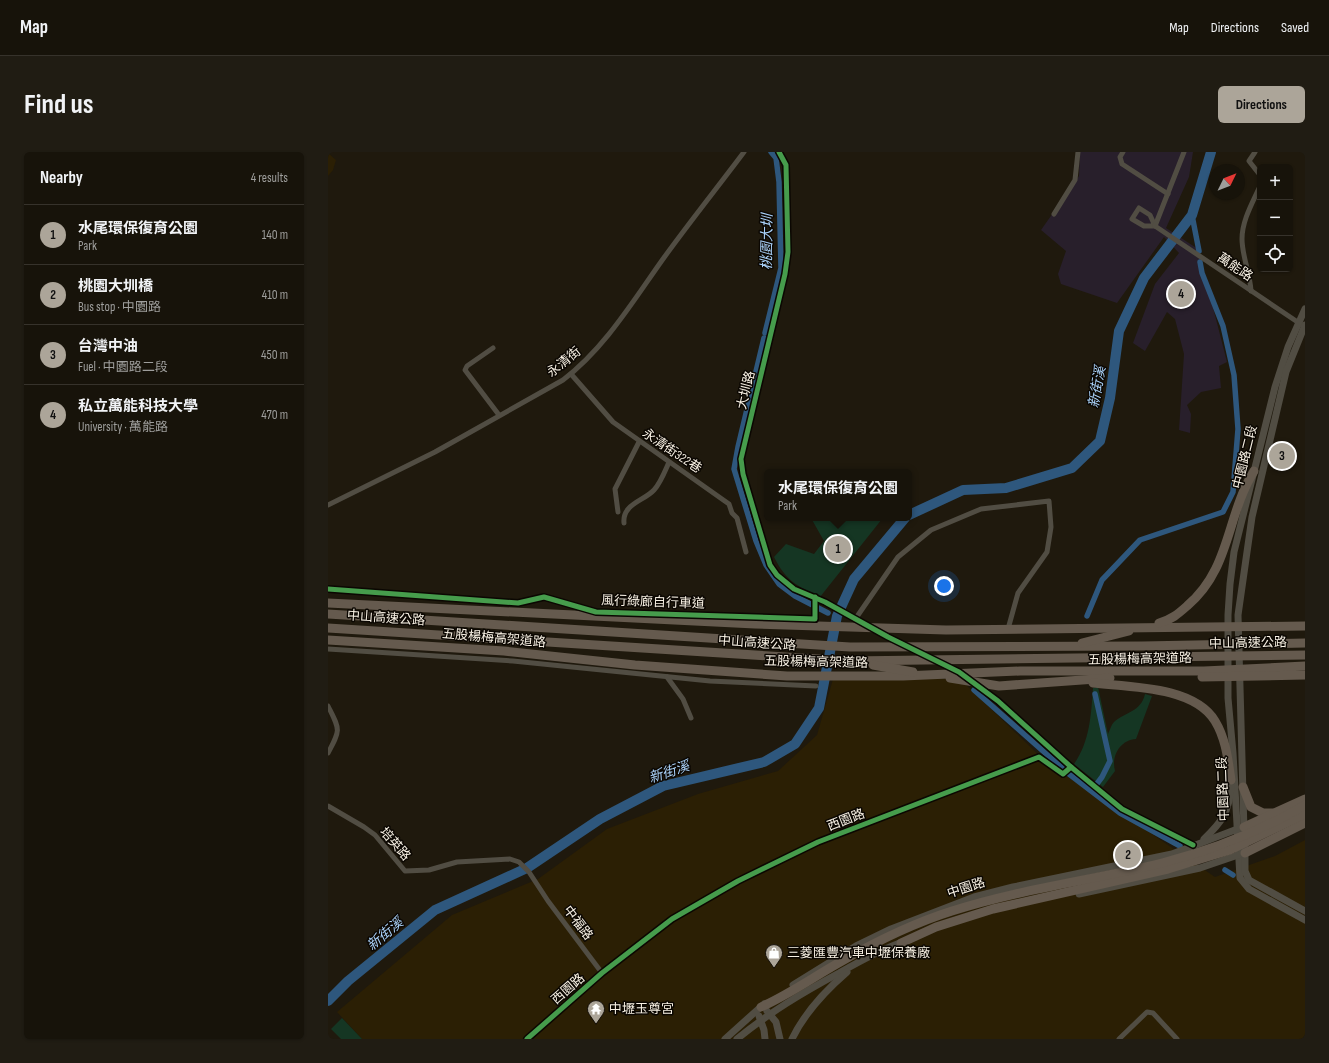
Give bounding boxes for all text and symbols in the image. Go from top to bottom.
text: Map [20,16,48,39]
text: Map [1169,19,1189,36]
text: Directions [1211,19,1259,36]
text: Saved [1281,19,1309,36]
button: Directions [1218,86,1305,123]
text: Find us [24,88,93,121]
north arrow [1209,164,1245,200]
map controls [1257,164,1293,272]
button: + [1257,164,1293,200]
text: Nearby [40,168,83,188]
text: 4 results [251,170,288,186]
button: − [1257,200,1293,236]
water label: 桃園大圳 [758,212,776,270]
text: 水尾環保復育公園 [78,219,198,238]
text: 1 [50,227,56,243]
text: 140 m [262,227,288,243]
button: locate [1257,236,1293,272]
text: Park [78,238,97,254]
street label: 萬能路 [1214,249,1256,285]
text: 桃園大圳橋 [78,277,153,296]
pin: 4 [1168,279,1194,309]
text: 2 [50,287,56,303]
text: 410 m [262,287,288,303]
text: Bus stop · 中園路 [78,299,161,315]
text: 台灣中油 [78,337,138,356]
street label: 永清街 [544,344,584,380]
text: 3 [50,347,56,363]
text: 450 m [261,347,288,363]
text: Fuel · 中園路二段 [78,359,168,375]
water label: 新街溪 [1085,363,1109,409]
street label: 大圳路 [734,369,758,411]
text: 私立萬能科技大學 [78,397,198,416]
text: 4 [50,407,56,423]
text: 470 m [261,407,288,423]
text: University · 萬能路 [78,419,168,435]
street label: 中園路二段 [1229,424,1261,490]
street label: 永清街322巷 [639,425,705,477]
pin: 3 [1269,441,1295,471]
popup [764,469,912,521]
text: 水尾環保復育公園 [778,479,898,498]
text: Park [778,498,797,514]
pin: 1 [825,534,851,564]
your location [934,576,954,596]
street label: 風行綠廊自行車道 [601,592,705,612]
street label: 中山高速公路 [347,607,425,629]
street label: 五股楊梅高架道路 [441,625,547,651]
street label: 中山高速公路 [718,632,796,654]
street label: 中山高速公路 [1209,634,1287,652]
street label: 五股楊梅高架道路 [1088,650,1192,668]
street label: 五股楊梅高架道路 [764,653,868,671]
street label: 中園路二段 [1214,756,1232,822]
water label: 新街溪 [646,757,694,787]
street label: 西園路 [825,806,867,834]
street label: 培英路 [376,824,414,864]
pin: 2 [1115,840,1141,870]
street label: 中園路 [945,874,987,902]
street label: 中福路 [560,903,596,943]
water label: 新街溪 [363,913,408,954]
shop icon: 三菱匯豐汽車中壢保養廠 [764,943,784,968]
place label: 三菱匯豐汽車中壢保養廠 [787,945,930,961]
street label: 西園路 [548,970,588,1008]
temple icon: 中壢玉尊宮 [586,999,606,1024]
place label: 中壢玉尊宮 [609,1001,674,1017]

